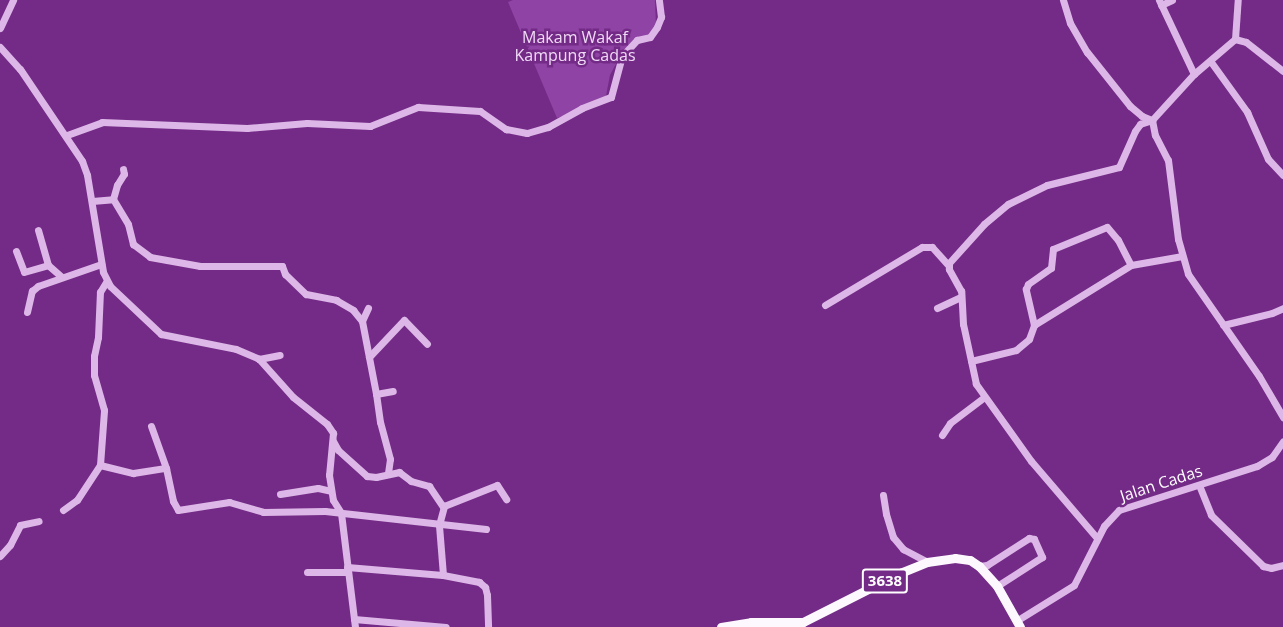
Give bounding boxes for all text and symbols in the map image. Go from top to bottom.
park label: Makam Wakaf Kampung Cadas [514,27,636,65]
street label: Jalan Cadas [1117,461,1205,505]
road number: 3638 [861,569,909,593]

